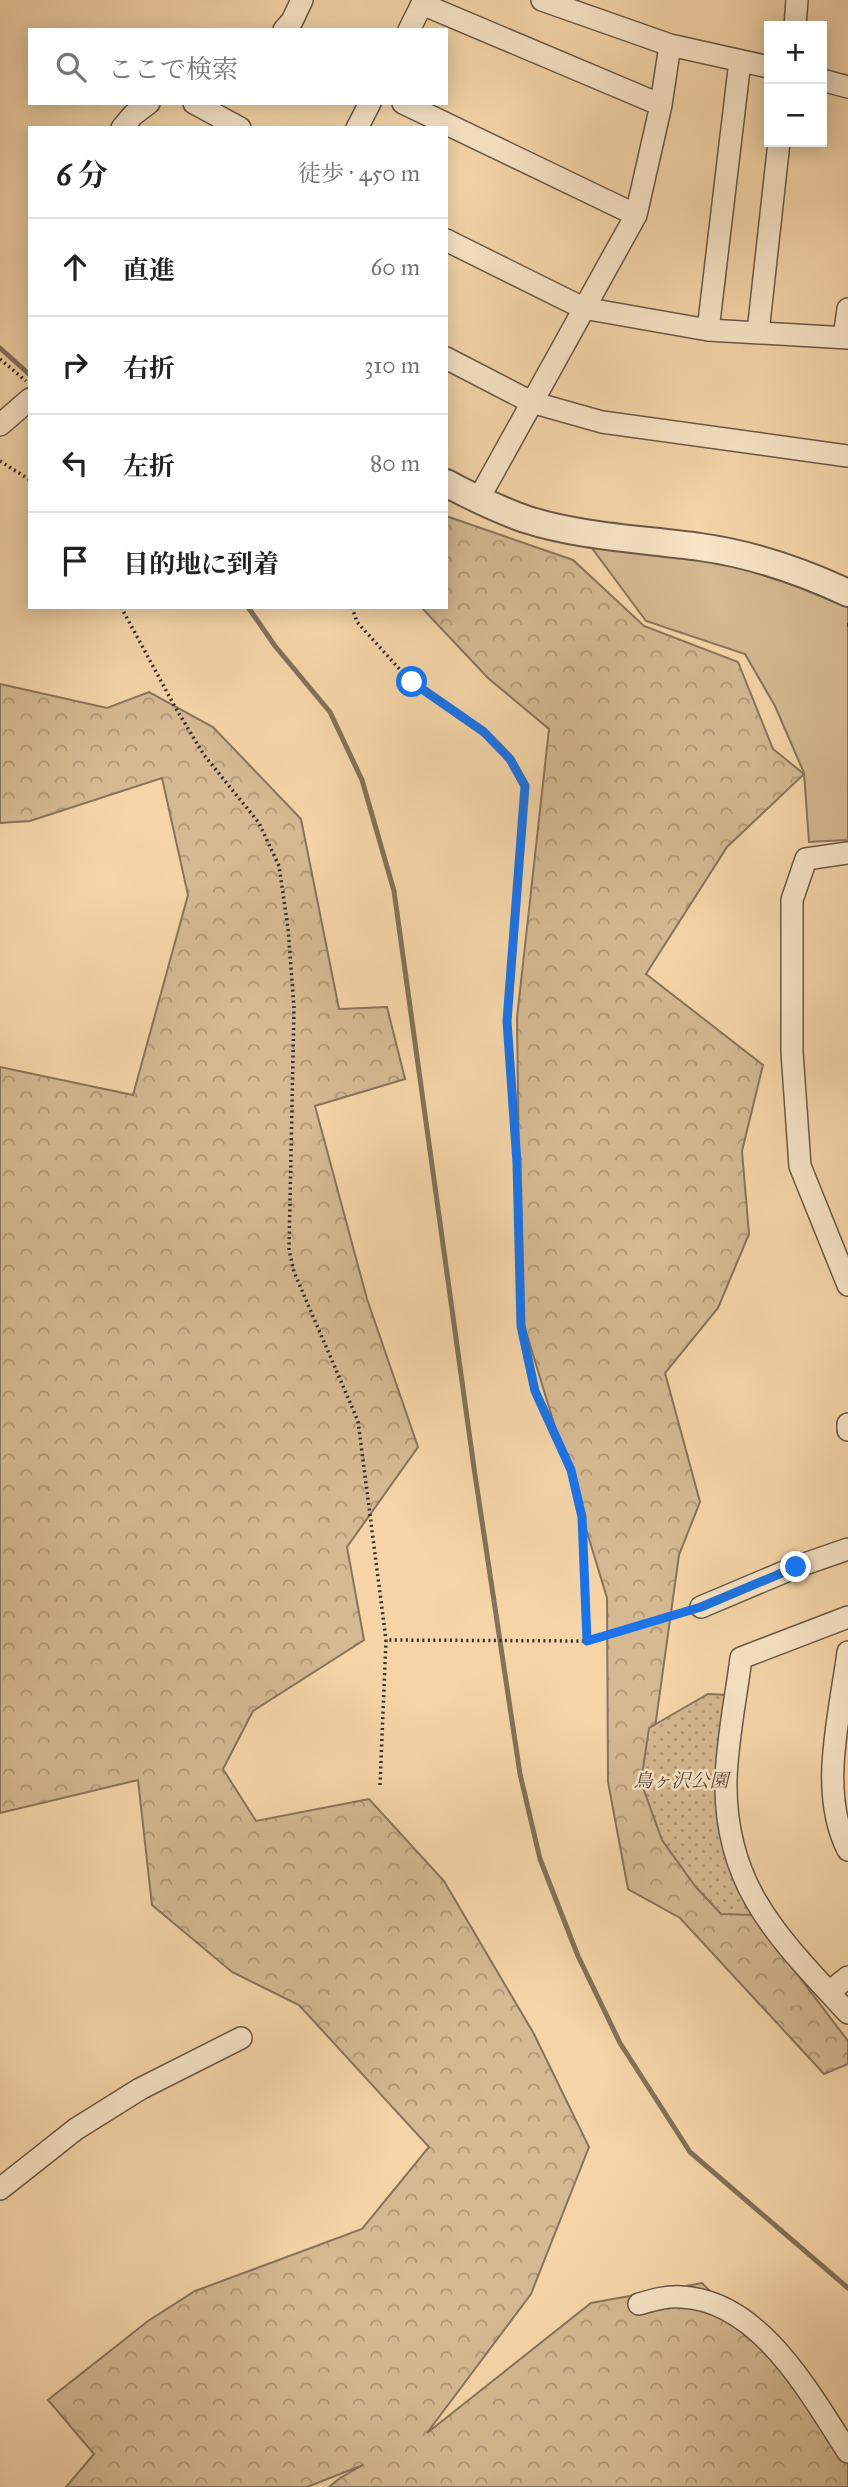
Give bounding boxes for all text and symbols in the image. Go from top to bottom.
map controls [764,21,827,147]
button: + [764,21,827,84]
search box [28,28,448,105]
icon: search [52,48,90,86]
text: ここで検索 [108,53,238,85]
button: − [764,84,827,147]
text: 6 分 [56,157,108,193]
text: 徒歩 · 450 m [298,159,420,187]
icon: ahead [56,248,94,286]
text: 60 m [371,253,420,281]
text: 直進 [123,254,175,286]
icon: right [56,346,94,384]
text: 310 m [364,351,420,379]
text: 右折 [123,352,175,384]
icon: left [56,444,94,482]
text: 80 m [370,449,420,477]
text: 左折 [123,450,175,482]
icon: arrive [56,542,94,580]
text: 目的地に到着 [123,548,279,580]
route start [396,666,427,697]
route end [780,1551,811,1582]
park label: 鳥ヶ沢公園 [633,1769,731,1792]

